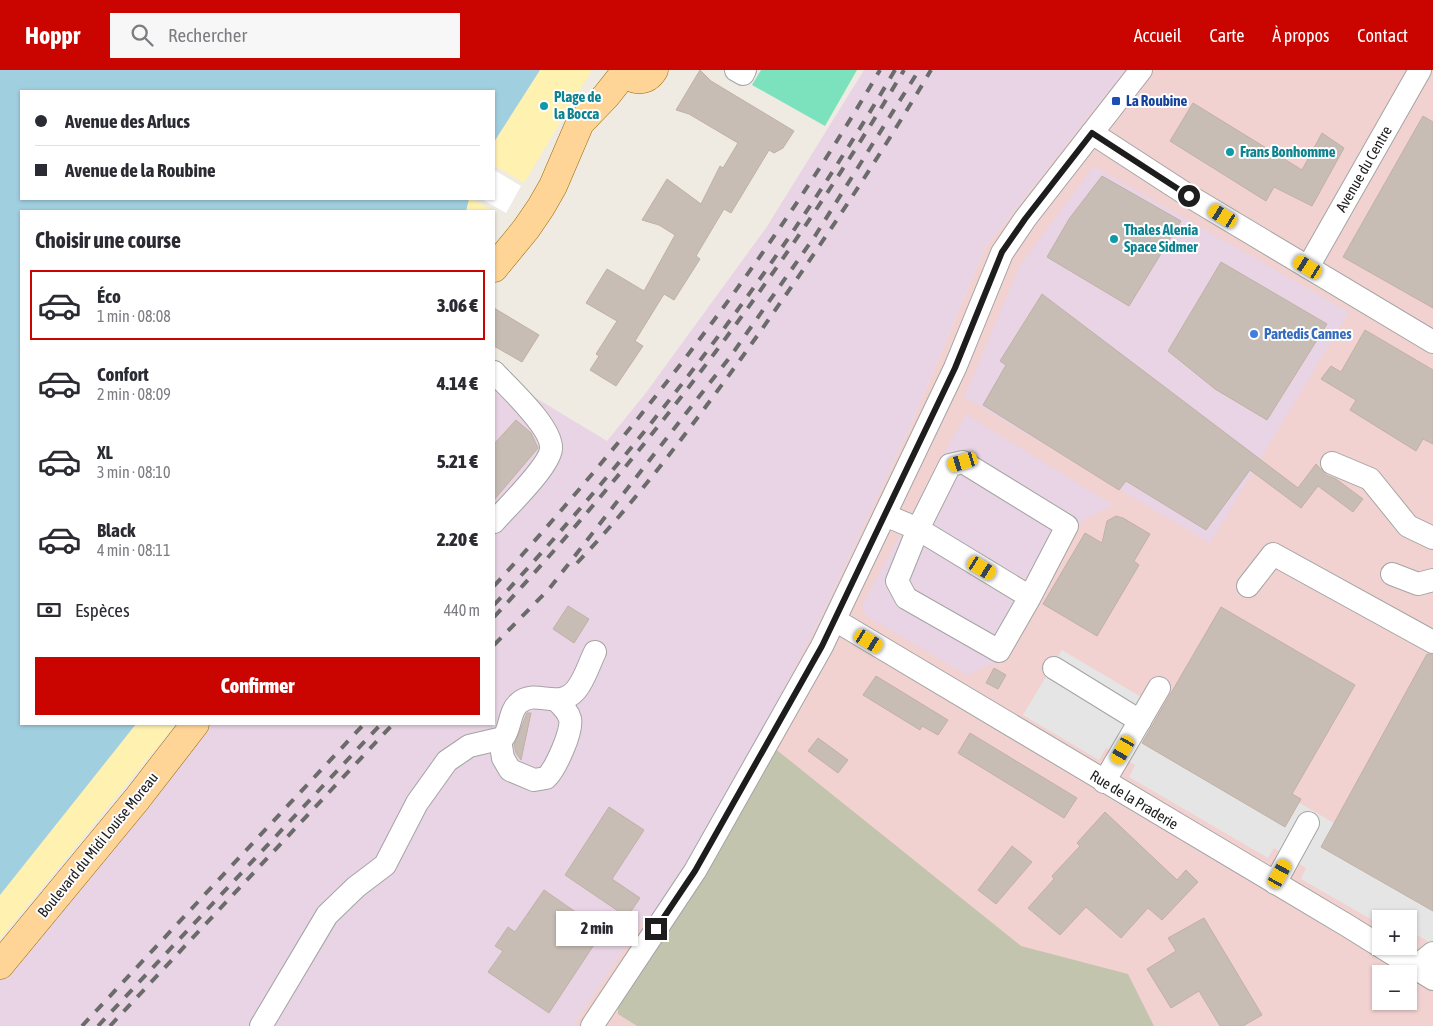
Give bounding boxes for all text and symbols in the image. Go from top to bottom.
search box [110,13,460,58]
icon: search [128,21,156,49]
text: Hoppr [25,22,80,49]
text: Rechercher [168,24,247,46]
text: Accueil [1134,25,1182,46]
text: Carte [1210,25,1244,46]
text: À propos [1272,25,1329,46]
text: Contact [1357,25,1408,46]
place label: Plage de la Bocca [554,88,601,122]
place label: La Roubine [1126,92,1187,109]
marker: La Roubine [1110,95,1122,107]
marker: Plage de la Bocca [538,100,550,112]
text: Avenue des Arlucs [65,110,190,132]
street label: Avenue du Centre [1332,123,1395,215]
place label: Frans Bonhomme [1240,143,1336,160]
marker: Frans Bonhomme [1224,146,1236,158]
text: Avenue de la Roubine [65,159,216,181]
route start [1178,185,1200,207]
car [1206,202,1239,230]
place label: Thales Alenia Space Sidmer [1124,221,1198,255]
text: Choisir une course [35,227,181,253]
marker: Thales Alenia Space Sidmer [1108,233,1120,245]
car [1291,253,1324,281]
icon: car [37,283,82,328]
text: Éco [97,285,121,307]
text: 3.06 € [437,294,478,316]
text: 1 min · 08:08 [97,307,171,325]
place label: Partedis Cannes [1264,325,1352,342]
marker: Partedis Cannes [1248,328,1260,340]
icon: car [37,361,82,406]
text: Confort [97,363,149,385]
text: 4.14 € [437,372,478,394]
text: 2 min · 08:09 [97,385,171,403]
icon: car [37,439,82,484]
text: XL [97,441,113,463]
text: 5.21 € [437,450,478,472]
car [946,450,979,474]
text: 3 min · 08:10 [97,463,170,481]
icon: car [37,517,82,562]
text: Black [97,519,135,541]
text: 2.20 € [437,528,478,550]
text: 4 min · 08:11 [97,541,170,559]
car [965,554,998,582]
icon: cash [35,596,63,624]
text: Espèces [75,599,130,621]
text: 440 m [444,601,480,619]
car [852,627,885,655]
button: Confirmer [35,657,480,715]
car [1109,733,1136,767]
street label: Rue de la Praderie [1087,767,1182,833]
street label: Boulevard du Midi Louise Moreau [34,769,161,920]
car [1266,857,1293,891]
map controls [1372,910,1417,1010]
button: + [1372,910,1417,955]
callout: 2 min [556,912,638,946]
route end [645,918,667,940]
text: 2 min [581,919,613,937]
button: − [1372,965,1417,1010]

